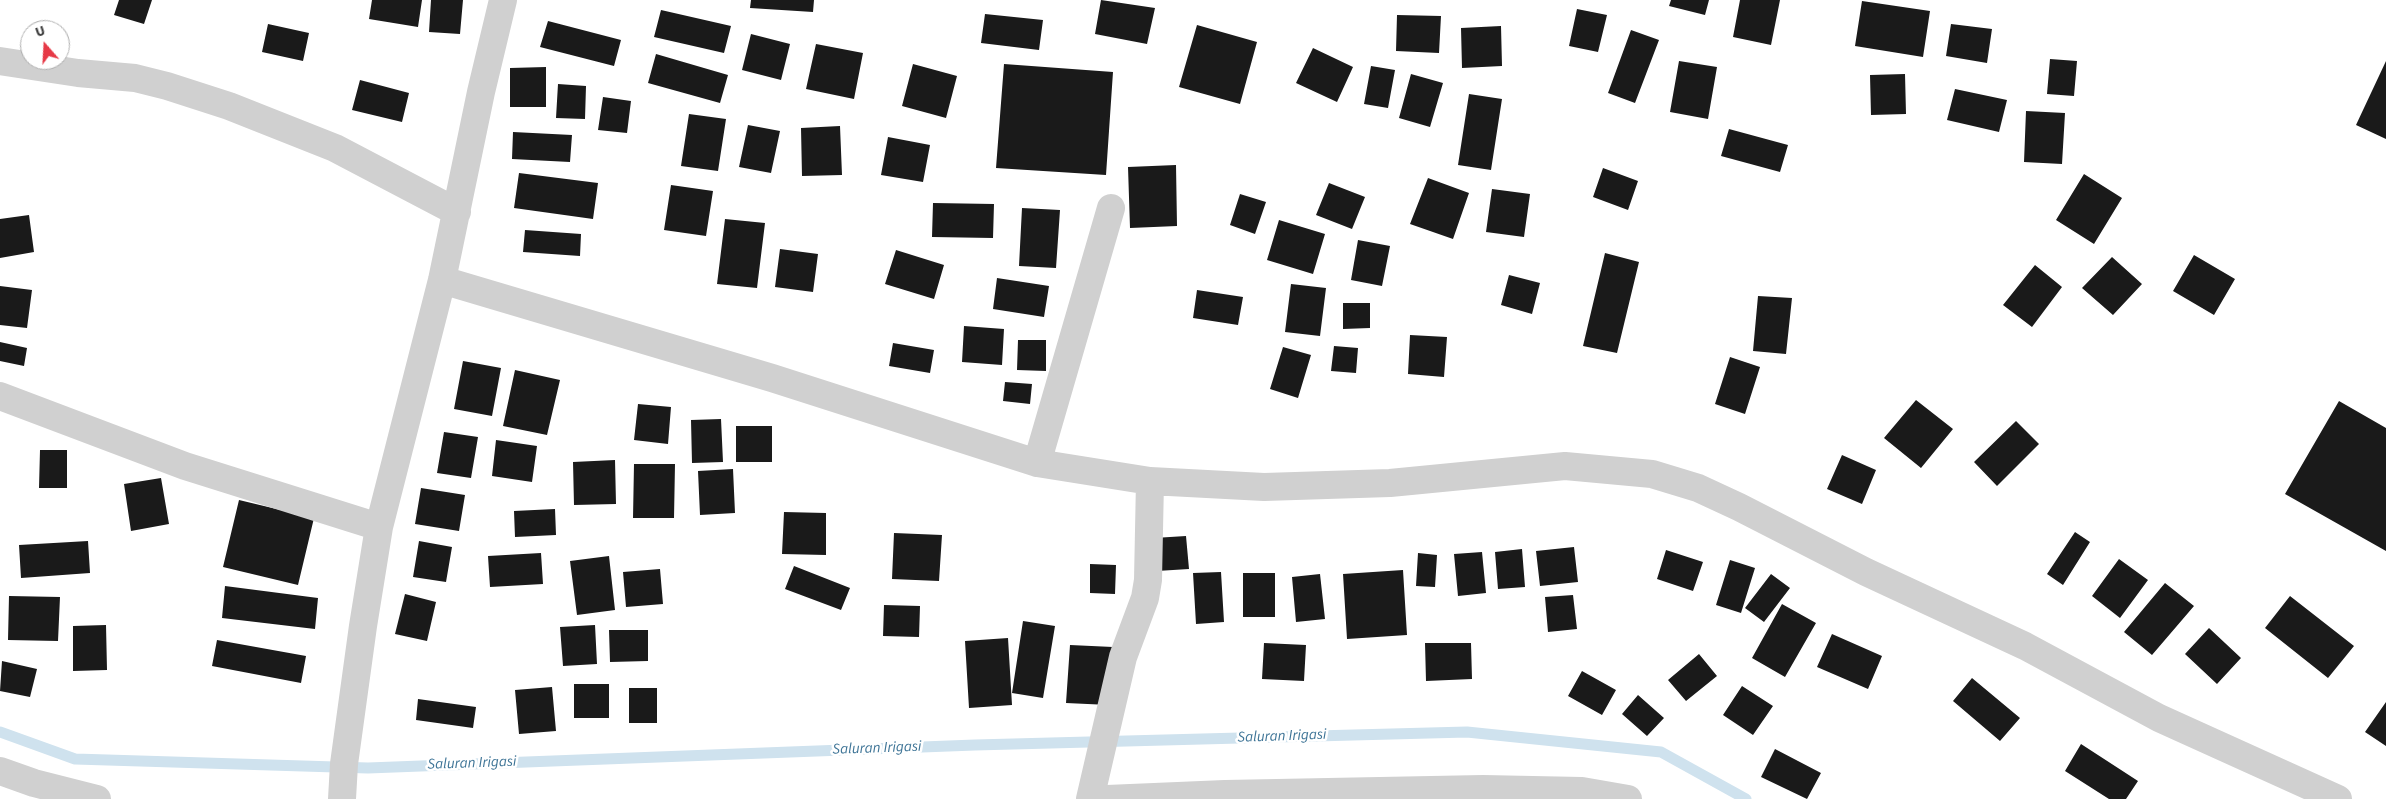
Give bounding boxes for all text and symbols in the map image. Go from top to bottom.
north arrow [20,20,70,70]
text: U [33,21,48,43]
water label: Saluran Irigasi [1237,726,1327,748]
water label: Saluran Irigasi [832,738,922,760]
water label: Saluran Irigasi [427,753,517,775]

